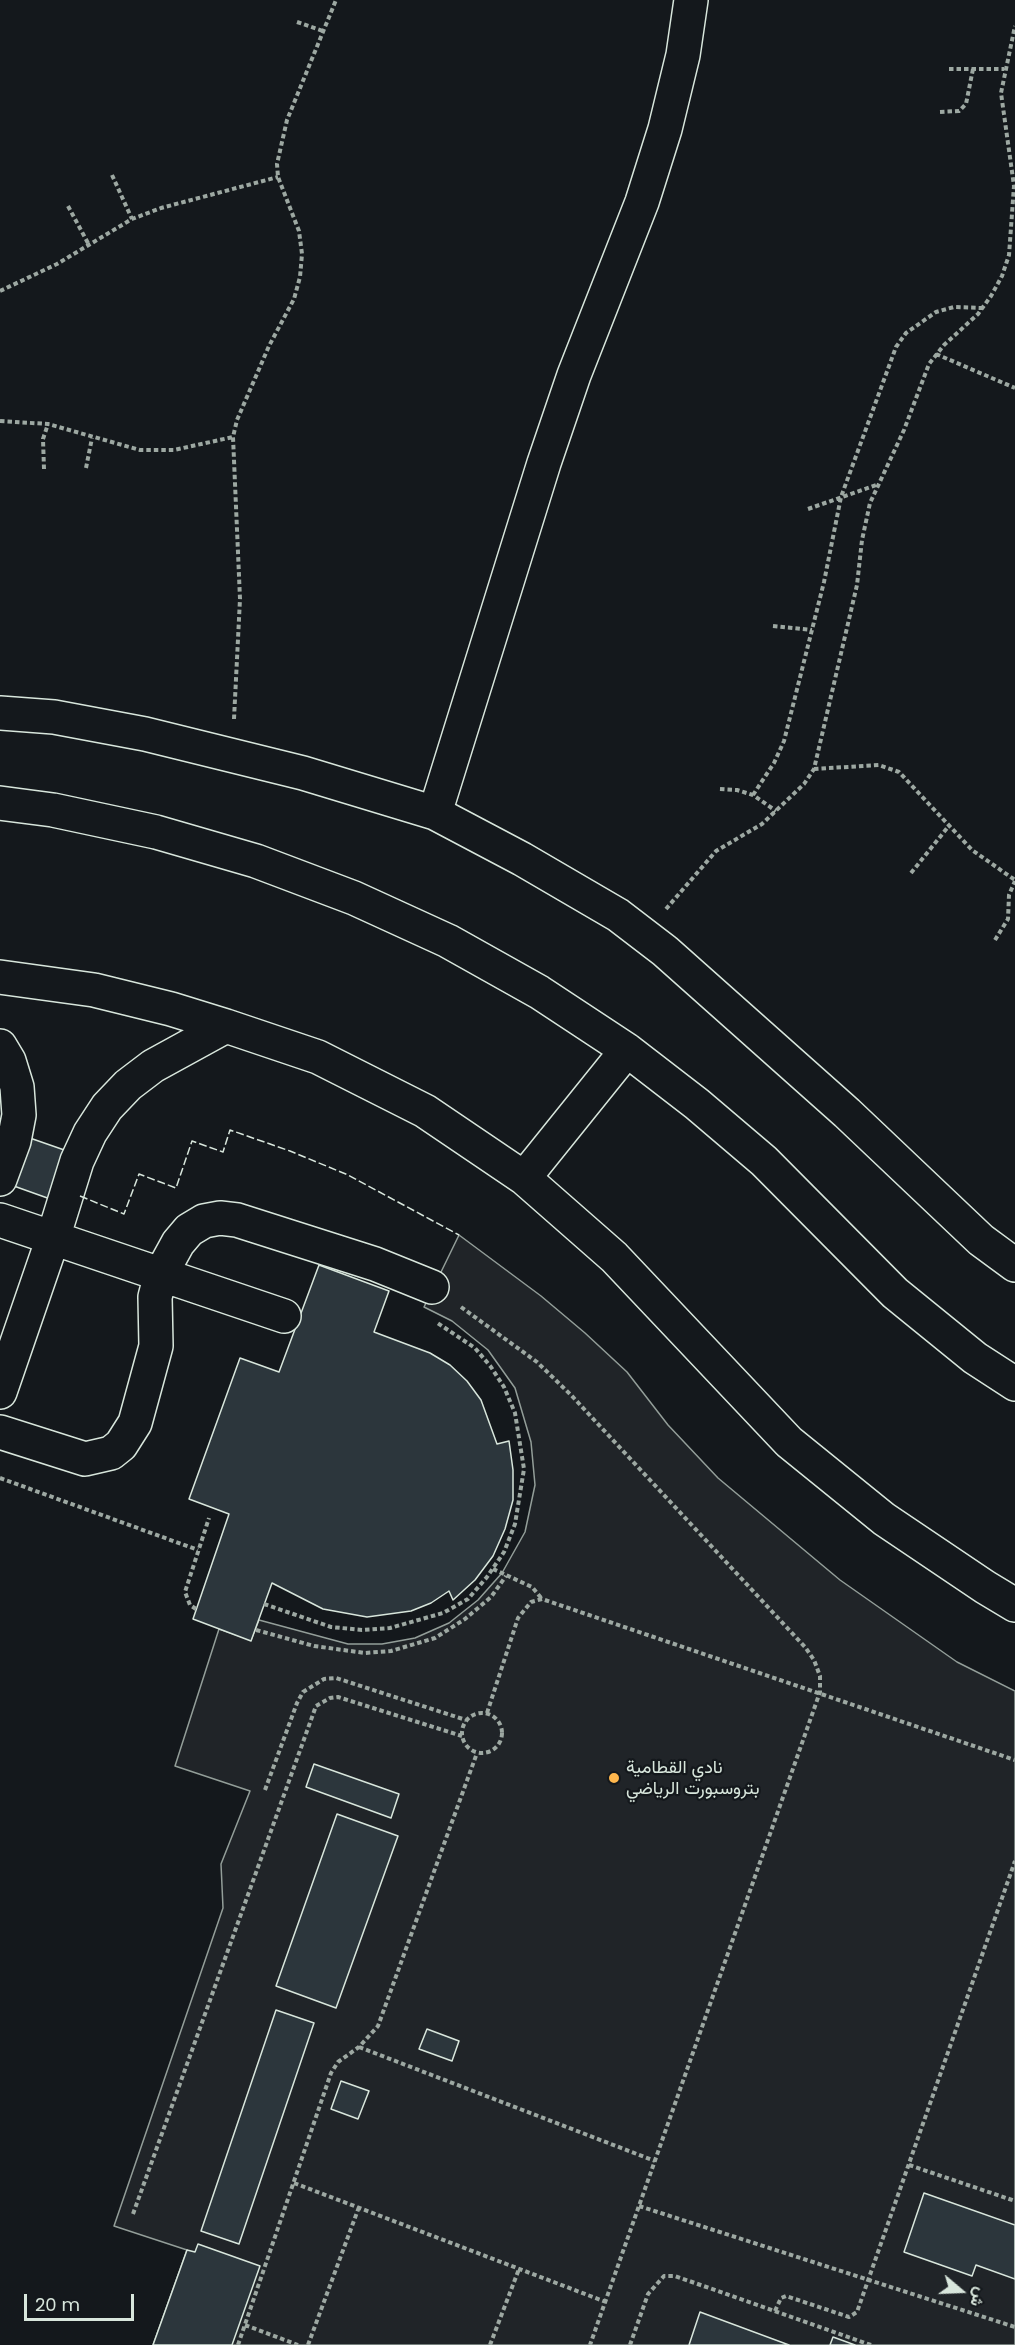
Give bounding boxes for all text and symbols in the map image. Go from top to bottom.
place label: نادي القطامية بتروسبورت الرياضي [626,1757,760,1800]
marker: نادي القطامية بتروسبورت الرياضي [607,1771,621,1785]
north arrow [931,2261,991,2321]
scale bar [27,2282,136,2320]
text: ش [964,2284,992,2310]
text: 20 m [35,2292,80,2317]

